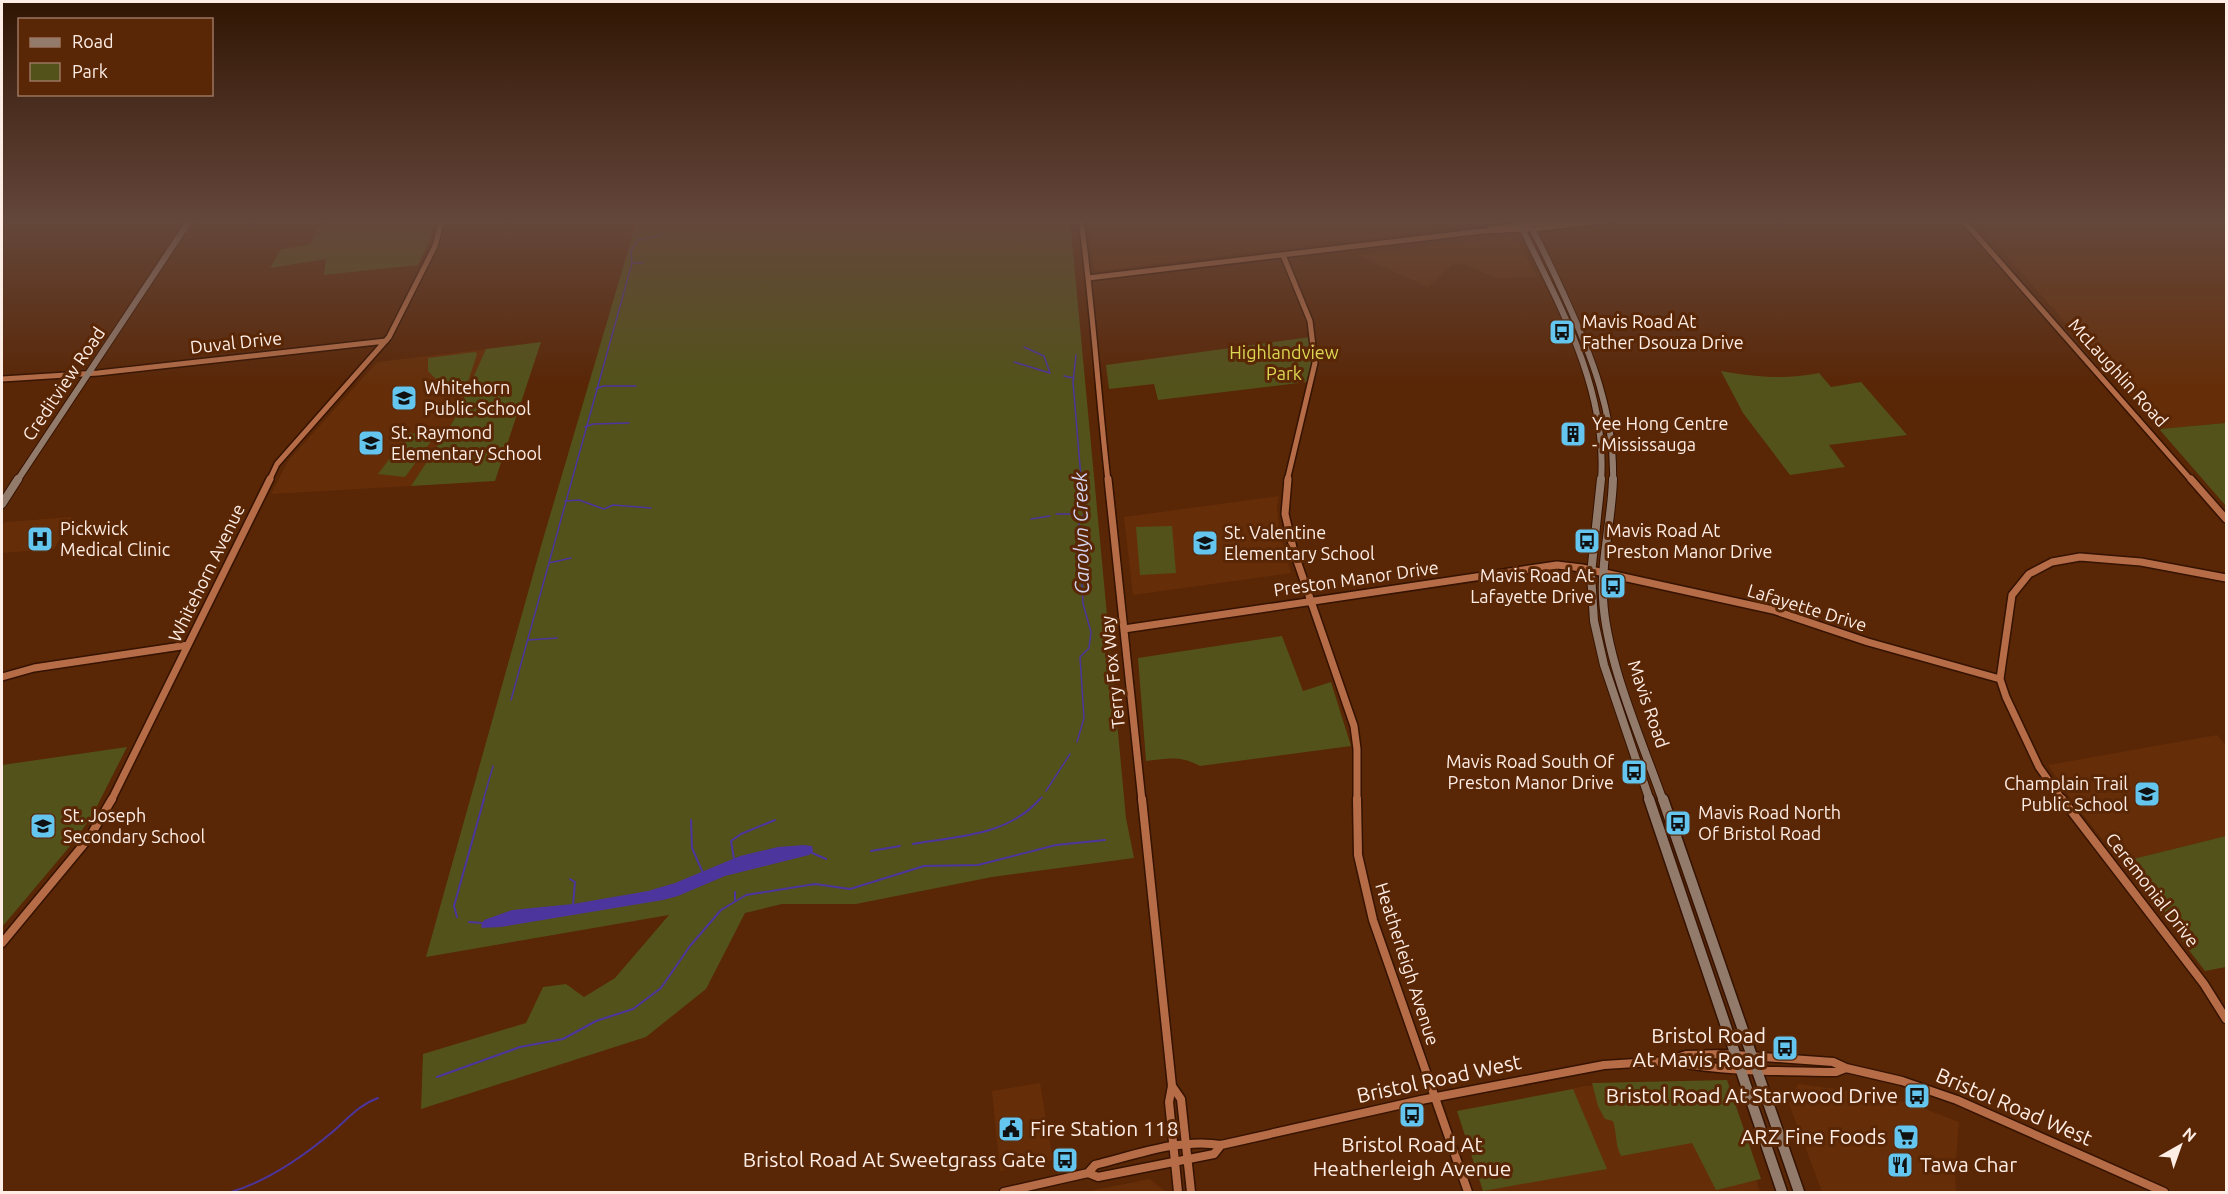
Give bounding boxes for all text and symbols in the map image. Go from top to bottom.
legend [18,18,213,96]
text: Road [72,31,114,51]
text: Park [72,61,108,81]
place label: Mavis Road At Father Dsouza Drive [1582,311,1744,352]
street label: McLaughlin Road [2065,314,2172,430]
bus stop icon: Mavis Road At Father Dsouza Drive [1547,317,1577,347]
street label: Creditview Road [18,323,108,444]
street label: Duval Drive [189,327,283,357]
park label: Highlandview Park [1229,342,1339,383]
place label: Whitehorn Public School [424,377,531,418]
school or university icon: Whitehorn Public School [389,383,419,413]
place label: Yee Hong Centre - Mississauga [1592,413,1729,454]
building icon: Yee Hong Centre - Mississauga [1558,419,1588,449]
place label: St. Raymond Elementary School [391,422,542,463]
school or university icon: St. Raymond Elementary School [356,428,386,458]
water label: Carolyn Creek [1068,471,1093,594]
street label: Whitehorn Avenue [164,500,248,645]
place label: Pickwick Medical Clinic [60,518,170,559]
place label: Mavis Road At Preston Manor Drive [1606,520,1772,561]
place label: St. Valentine Elementary School [1224,522,1375,563]
hospital icon: Pickwick Medical Clinic [25,524,55,554]
bus stop icon: Mavis Road At Preston Manor Drive [1572,526,1602,556]
school or university icon: St. Valentine Elementary School [1190,528,1220,558]
street label: Preston Manor Drive [1272,557,1440,599]
place label: Mavis Road At Lafayette Drive [1470,565,1594,606]
bus stop icon: Mavis Road At Lafayette Drive [1598,571,1628,601]
street label: Lafayette Drive [1745,579,1869,635]
street label: Terry Fox Way [1096,614,1128,729]
street label: Mavis Road [1625,657,1673,750]
place label: Mavis Road South Of Preston Manor Drive [1446,751,1614,792]
bus stop icon: Mavis Road South Of Preston Manor Drive [1619,757,1649,787]
place label: Champlain Trail Public School [2004,773,2128,814]
school or university icon: Champlain Trail Public School [2132,779,2162,809]
place label: Mavis Road North Of Bristol Road [1698,802,1841,843]
place label: St. Joseph Secondary School [63,805,205,846]
bus stop icon: Mavis Road North Of Bristol Road [1663,808,1693,838]
school or university icon: St. Joseph Secondary School [28,811,58,841]
street label: Ceremonial Drive [2102,828,2203,950]
street label: Heatherleigh Avenue [1372,880,1444,1048]
place label: Bristol Road At Mavis Road [1633,1023,1766,1071]
bus stop icon: Bristol Road At Mavis Road [1770,1033,1800,1063]
street label: Bristol Road West [1354,1049,1523,1107]
street label: Bristol Road West [1933,1062,2096,1150]
bus stop icon: Bristol Road At Starwood Drive [1902,1081,1932,1111]
place label: Bristol Road At Starwood Drive [1606,1083,1898,1107]
bus stop icon: Bristol Road At Heatherleigh Avenue [1397,1100,1427,1130]
public building icon: Fire Station 118 [996,1114,1026,1144]
place label: Fire Station 118 [1030,1116,1178,1140]
north arrow [2150,1116,2210,1176]
supermarket icon: ARZ Fine Foods [1891,1122,1921,1152]
place label: ARZ Fine Foods [1741,1124,1886,1148]
text: N [2179,1124,2200,1145]
place label: Bristol Road At Heatherleigh Avenue [1313,1132,1511,1180]
bus stop icon: Bristol Road At Sweetgrass Gate [1050,1145,1080,1175]
place label: Bristol Road At Sweetgrass Gate [743,1147,1046,1171]
restaurant icon: Tawa Char [1885,1150,1915,1180]
place label: Tawa Char [1920,1152,2017,1176]

